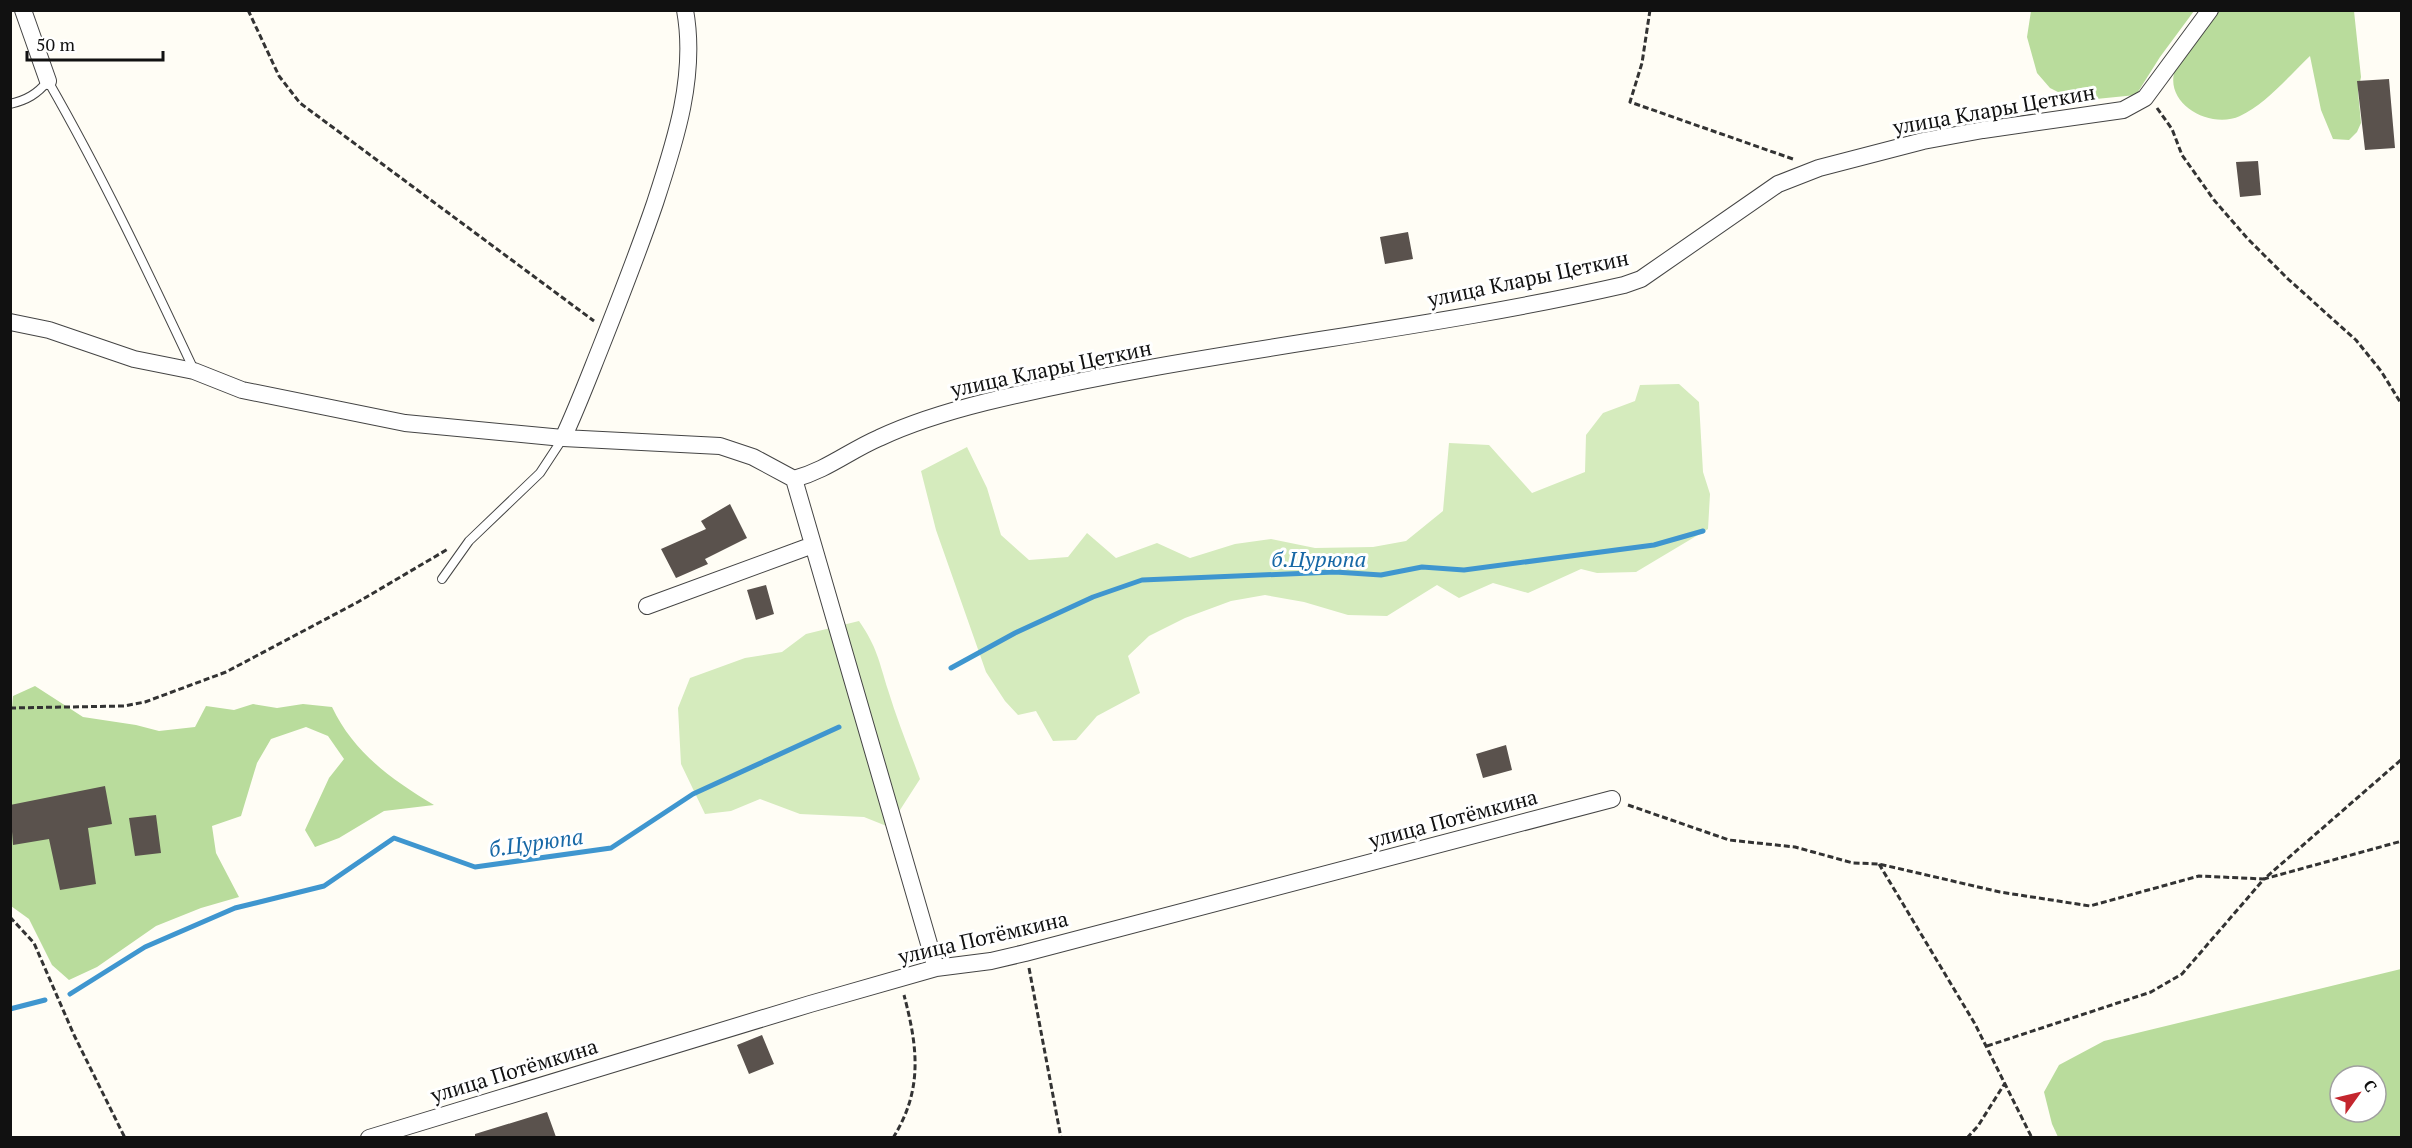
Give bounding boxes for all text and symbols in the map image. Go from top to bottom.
scale bar [27,24,164,62]
text: 50 m [36,32,76,56]
street label: улица Клары Цеткин [1890,77,2097,141]
street label: улица Клары Цеткин [1424,243,1631,313]
street label: улица Клары Цеткин [947,333,1154,403]
water label: б.Цурюпа [1272,544,1366,573]
street label: улица Потёмкина [1365,782,1541,854]
water label: б.Цурюпа [487,821,585,863]
street label: улица Потёмкина [894,904,1071,970]
street label: улица Потёмкина [426,1031,601,1109]
north arrow [2328,1064,2388,1124]
text: С [2358,1075,2382,1096]

